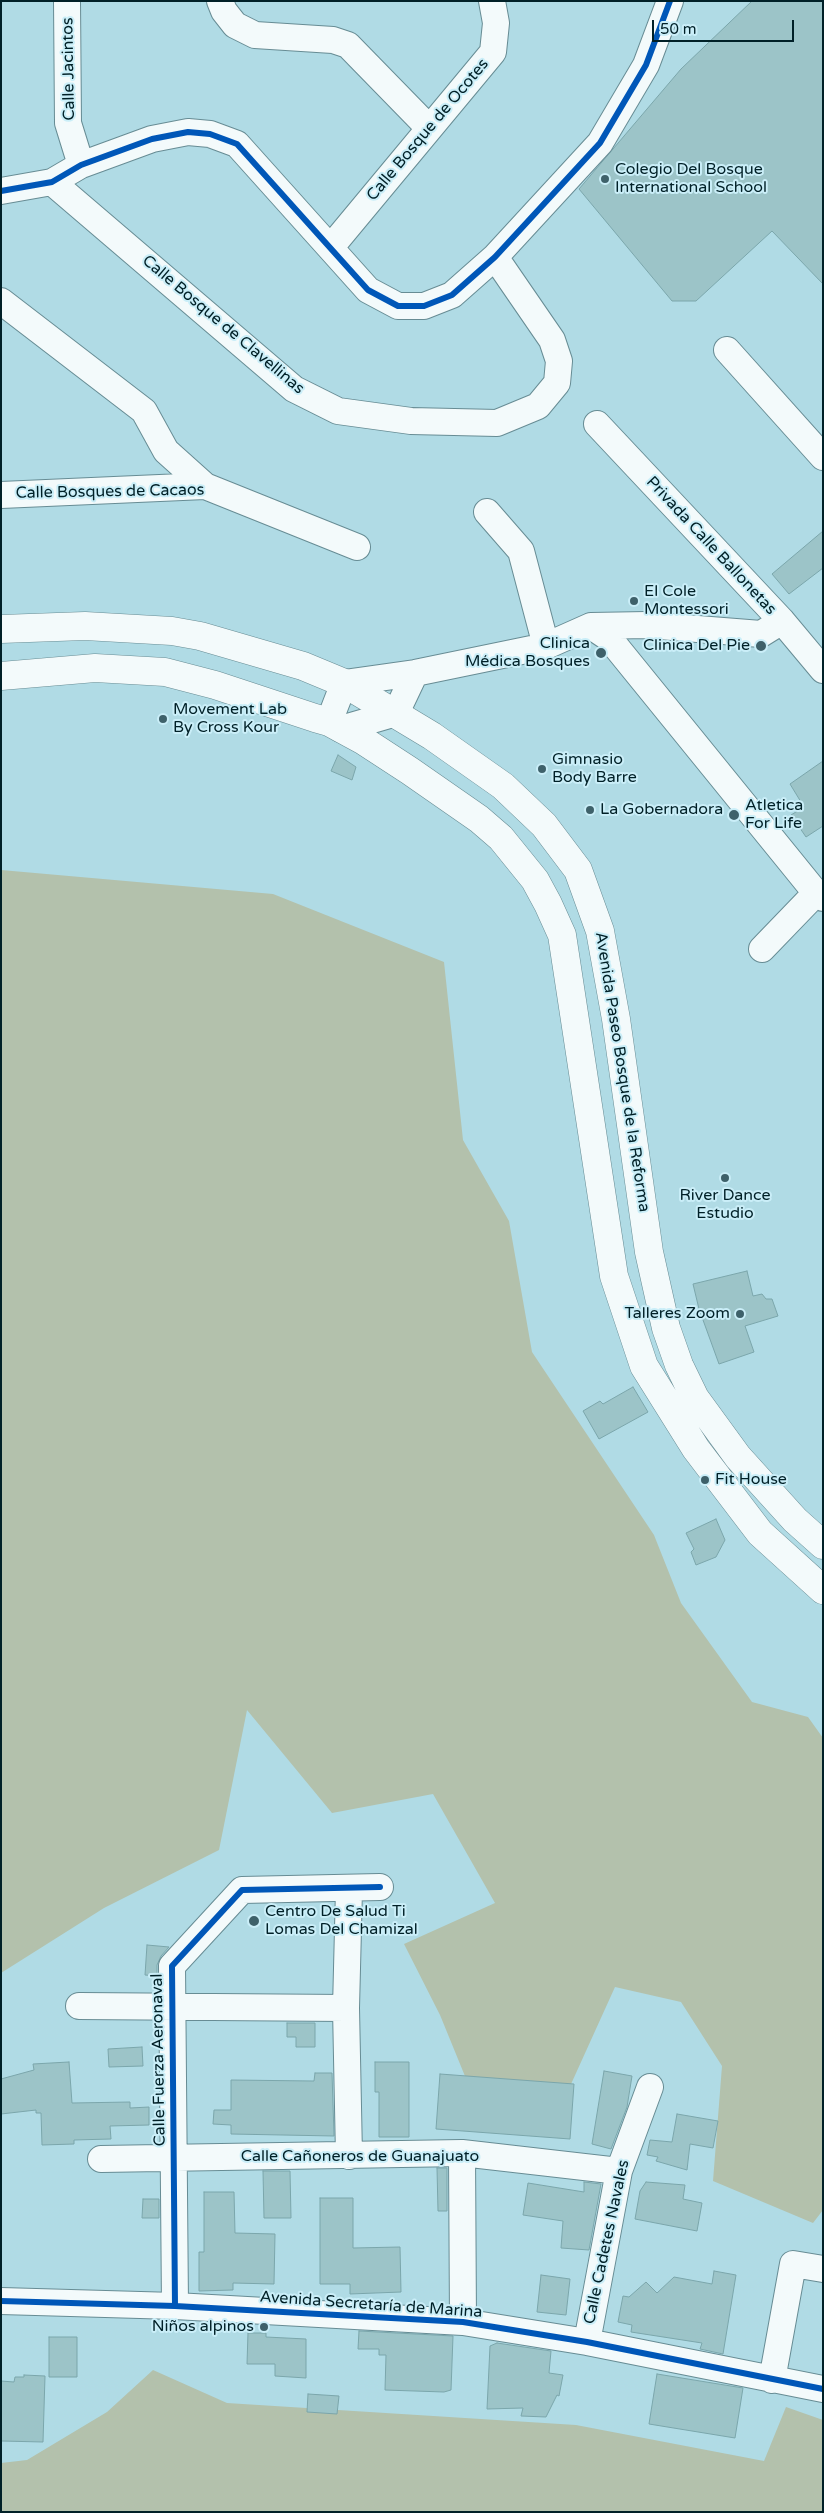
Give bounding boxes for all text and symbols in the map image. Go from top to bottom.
scale bar [654,10,796,42]
street label: Calle Jacintos [59,17,79,121]
text: 50 m [660,20,697,38]
street label: Calle Bosque de Ocotes [363,55,493,205]
place label: Colegio Del Bosque International School [615,160,767,198]
marker: Colegio Del Bosque International School [599,173,611,185]
street label: Calle Bosque de Clavellinas [138,251,308,399]
street label: Privada Calle Ballonetas [642,473,780,619]
street label: Calle Bosques de Cacaos [15,481,205,503]
place label: El Cole Montessori [644,582,729,620]
marker: El Cole Montessori [628,595,640,607]
place label: Clinica Médica Bosques [465,634,590,672]
place label: Clinica Del Pie [643,636,750,656]
marker: Clinica Del Pie [754,639,768,653]
marker: Clinica Médica Bosques [594,646,608,660]
place label: Movement Lab By Cross Kour [173,700,287,738]
marker: Movement Lab By Cross Kour [157,713,169,725]
place label: Gimnasio Body Barre [552,750,637,788]
marker: Gimnasio Body Barre [536,763,548,775]
place label: Atletica For Life [745,796,803,834]
place label: La Gobernadora [600,800,723,820]
marker: La Gobernadora [584,804,596,816]
marker: Atletica For Life [727,808,741,822]
street label: Avenida Paseo Bosque de la Reforma [590,931,654,1213]
marker: River Dance Estudio [719,1172,731,1184]
place label: River Dance Estudio [679,1186,771,1224]
place label: Talleres Zoom [624,1304,730,1324]
marker: Talleres Zoom [734,1308,746,1320]
place label: Fit House [715,1470,787,1490]
marker: Fit House [699,1474,711,1486]
place label: Centro De Salud Ti Lomas Del Chamizal [265,1902,418,1940]
marker: Centro De Salud Ti Lomas Del Chamizal [247,1914,261,1928]
street label: Calle Fuerza Aeronaval [148,1973,170,2147]
street label: Calle Cañoneros de Guanajuato [241,2147,479,2167]
street label: Calle Cadetes Navales [580,2158,634,2326]
street label: Avenida Secretaría de Marina [259,2288,483,2322]
place label: Niños alpinos [152,2317,254,2337]
marker: Niños alpinos [258,2321,270,2333]

